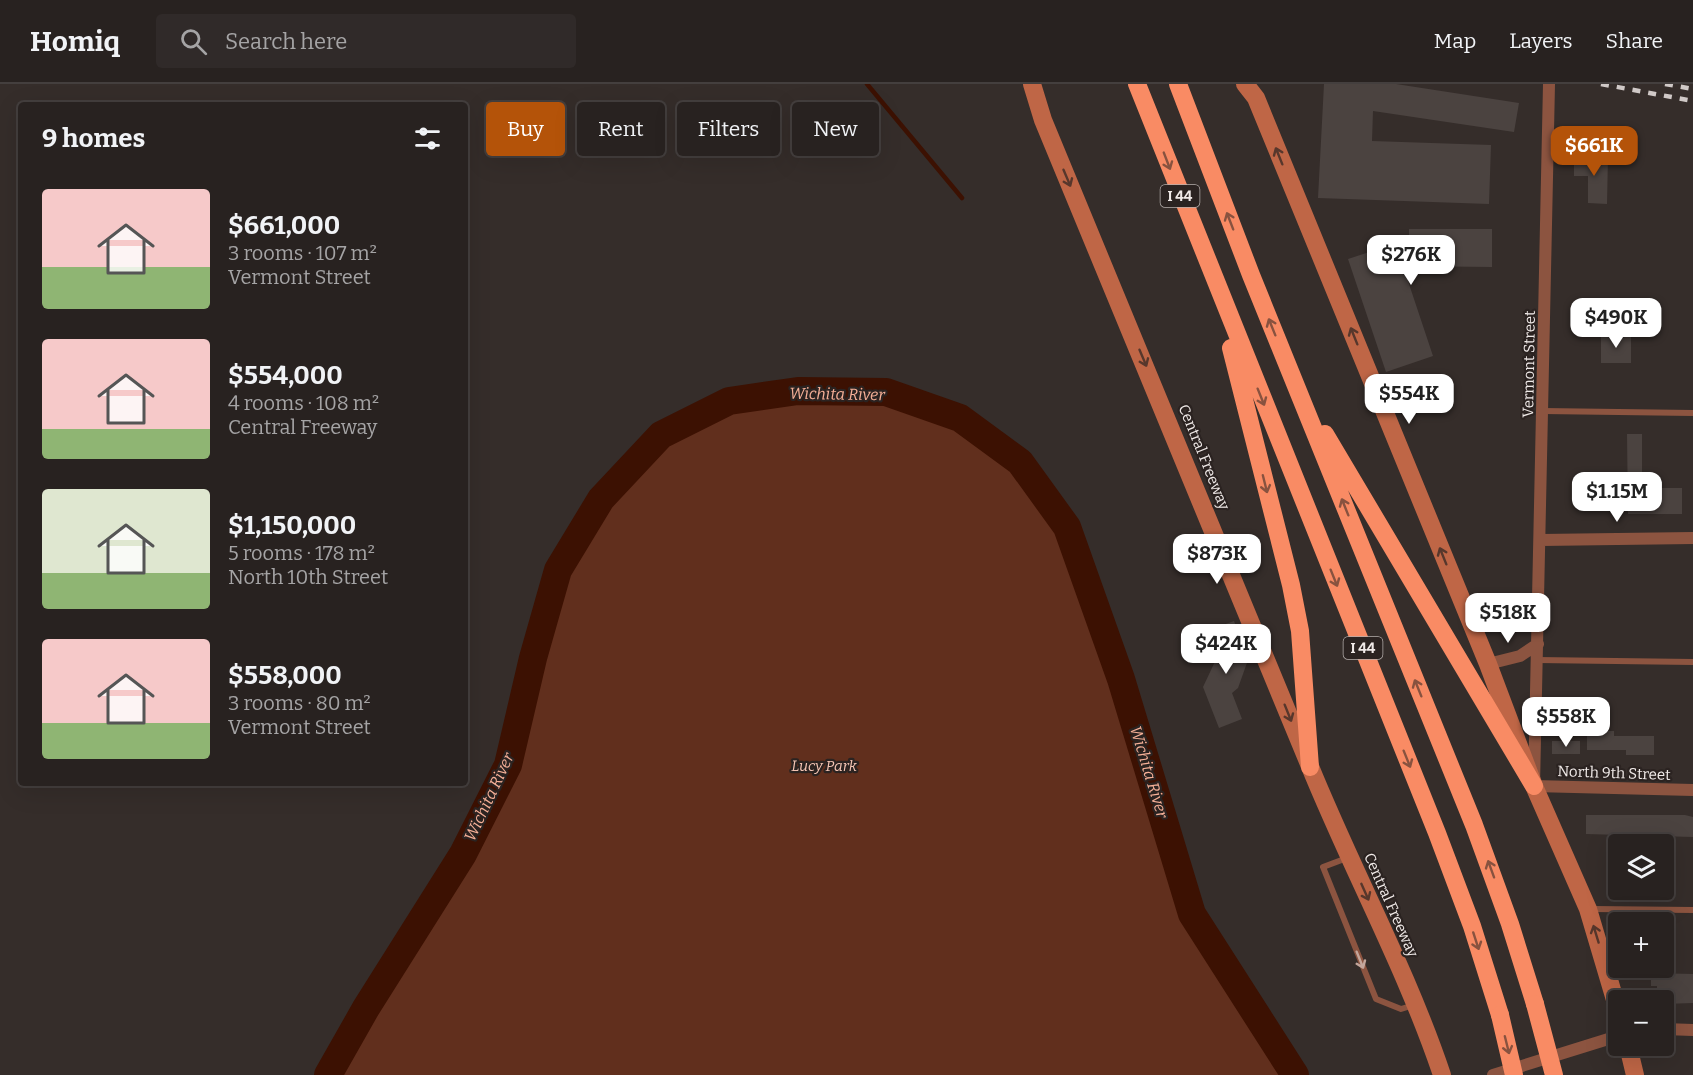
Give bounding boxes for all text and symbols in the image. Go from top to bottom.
search box [156,14,576,68]
text: Homiq [30,25,120,58]
icon: search [177,25,210,58]
text: Search here [225,28,347,55]
text: Map [1434,28,1476,54]
text: Layers [1509,28,1573,54]
text: Share [1606,28,1663,54]
chip: Buy [486,102,565,156]
chip: Rent [577,102,665,156]
chip: Filters [677,102,780,156]
chip: New [792,102,879,156]
icon: filters [411,122,444,155]
text: 9 homes [42,123,145,154]
pin: $661K [1552,126,1636,177]
text: $661K [1565,133,1623,157]
one-way arrow [1273,147,1284,165]
one-way arrow [1162,151,1173,170]
one-way arrow [1062,168,1073,187]
road number: I 44 [1160,185,1200,207]
text: $661,000 [228,210,340,241]
one-way arrow [1224,212,1235,230]
icon: home [90,213,162,285]
pin: $276K [1369,235,1453,286]
text: 3 rooms · 107 m² [228,241,377,265]
text: $276K [1381,242,1441,266]
text: Vermont Street [228,265,371,289]
pin: $490K [1574,298,1658,349]
text: $490K [1584,305,1648,329]
street label: Vermont Street [1519,310,1539,418]
one-way arrow [1265,318,1276,336]
one-way arrow [1348,327,1359,346]
one-way arrow [1138,348,1149,366]
text: $554,000 [228,360,343,391]
icon: home [90,363,162,435]
pin: $554K [1367,374,1451,425]
text: $554K [1379,381,1439,405]
water label: Wichita River [789,384,886,404]
one-way arrow [1256,388,1267,406]
text: 4 rooms · 108 m² [228,391,379,415]
street label: Central Freeway [1175,402,1233,512]
text: Central Freeway [228,415,377,439]
pin: $1.15M [1568,472,1666,523]
one-way arrow [1259,474,1271,493]
text: $1.15M [1586,479,1648,503]
one-way arrow [1339,498,1350,517]
text: $1,150,000 [228,510,356,541]
icon: home [90,513,162,585]
pin: $873K [1175,534,1259,585]
text: 5 rooms · 178 m² [228,541,375,565]
text: $873K [1187,541,1247,565]
one-way arrow [1437,547,1448,565]
text: North 10th Street [228,565,388,589]
one-way arrow [1329,568,1340,587]
pin: $518K [1466,593,1550,644]
text: $518K [1479,600,1537,624]
pin: $424K [1184,624,1268,675]
text: $424K [1195,631,1257,655]
road number: I 44 [1344,637,1382,659]
text: $558,000 [228,660,342,691]
icon: home [90,663,162,735]
one-way arrow [1412,679,1423,697]
text: 3 rooms · 80 m² [228,691,371,715]
pin: $558K [1524,697,1608,748]
one-way arrow [1284,703,1295,722]
text: $558K [1536,704,1596,728]
text: Vermont Street [228,715,371,739]
water label: Wichita River [1126,724,1172,822]
water label: Wichita River [460,748,518,844]
one-way arrow [1403,749,1414,768]
park label: Lucy Park [791,757,858,775]
street label: North 9th Street [1557,762,1671,784]
map controls [1608,834,1674,1056]
button: layers [1608,834,1674,900]
street label: Central Freeway [1360,850,1422,960]
one-way arrow [1485,860,1496,878]
one-way arrow [1360,883,1371,901]
button: + [1608,912,1674,978]
one-way arrow [1590,925,1601,944]
one-way arrow [1472,931,1483,950]
one-way arrow [1355,950,1366,968]
button: − [1608,990,1674,1056]
one-way arrow [1502,1035,1514,1054]

